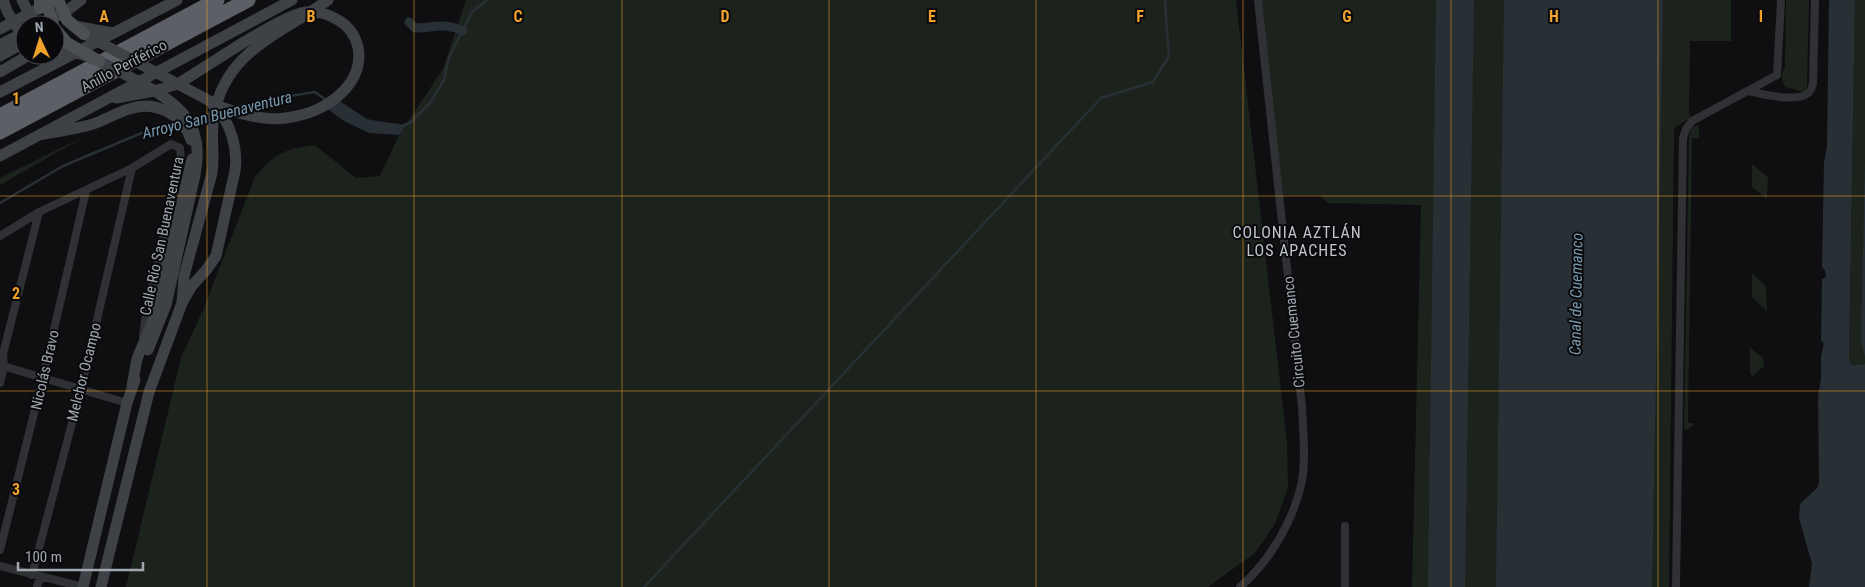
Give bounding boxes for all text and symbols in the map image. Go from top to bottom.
text: A [99,7,109,26]
text: B [307,7,316,26]
text: C [513,7,523,26]
text: D [720,7,730,26]
text: E [928,7,936,26]
text: F [1136,7,1144,26]
text: G [1342,7,1352,26]
text: H [1549,7,1559,26]
text: I [1759,7,1763,26]
north arrow [15,15,65,65]
text: N [34,19,44,35]
street label: Anillo Periférico [78,36,170,96]
water label: Arroyo San Buenaventura [139,87,294,143]
text: 1 [12,89,20,108]
street label: Calle Río San Buenaventura [136,155,188,317]
district label: COLONIA AZTLÁN LOS APACHES [1232,223,1362,260]
water label: Canal de Cuemanco [1565,233,1587,355]
street label: Circuito Cuemanco [1279,275,1309,389]
text: 2 [12,284,20,303]
street label: Melchor Ocampo [63,321,105,423]
street label: Nicolás Bravo [27,328,63,412]
text: 3 [12,480,20,499]
scale bar [18,540,142,572]
text: 100 m [25,548,62,566]

